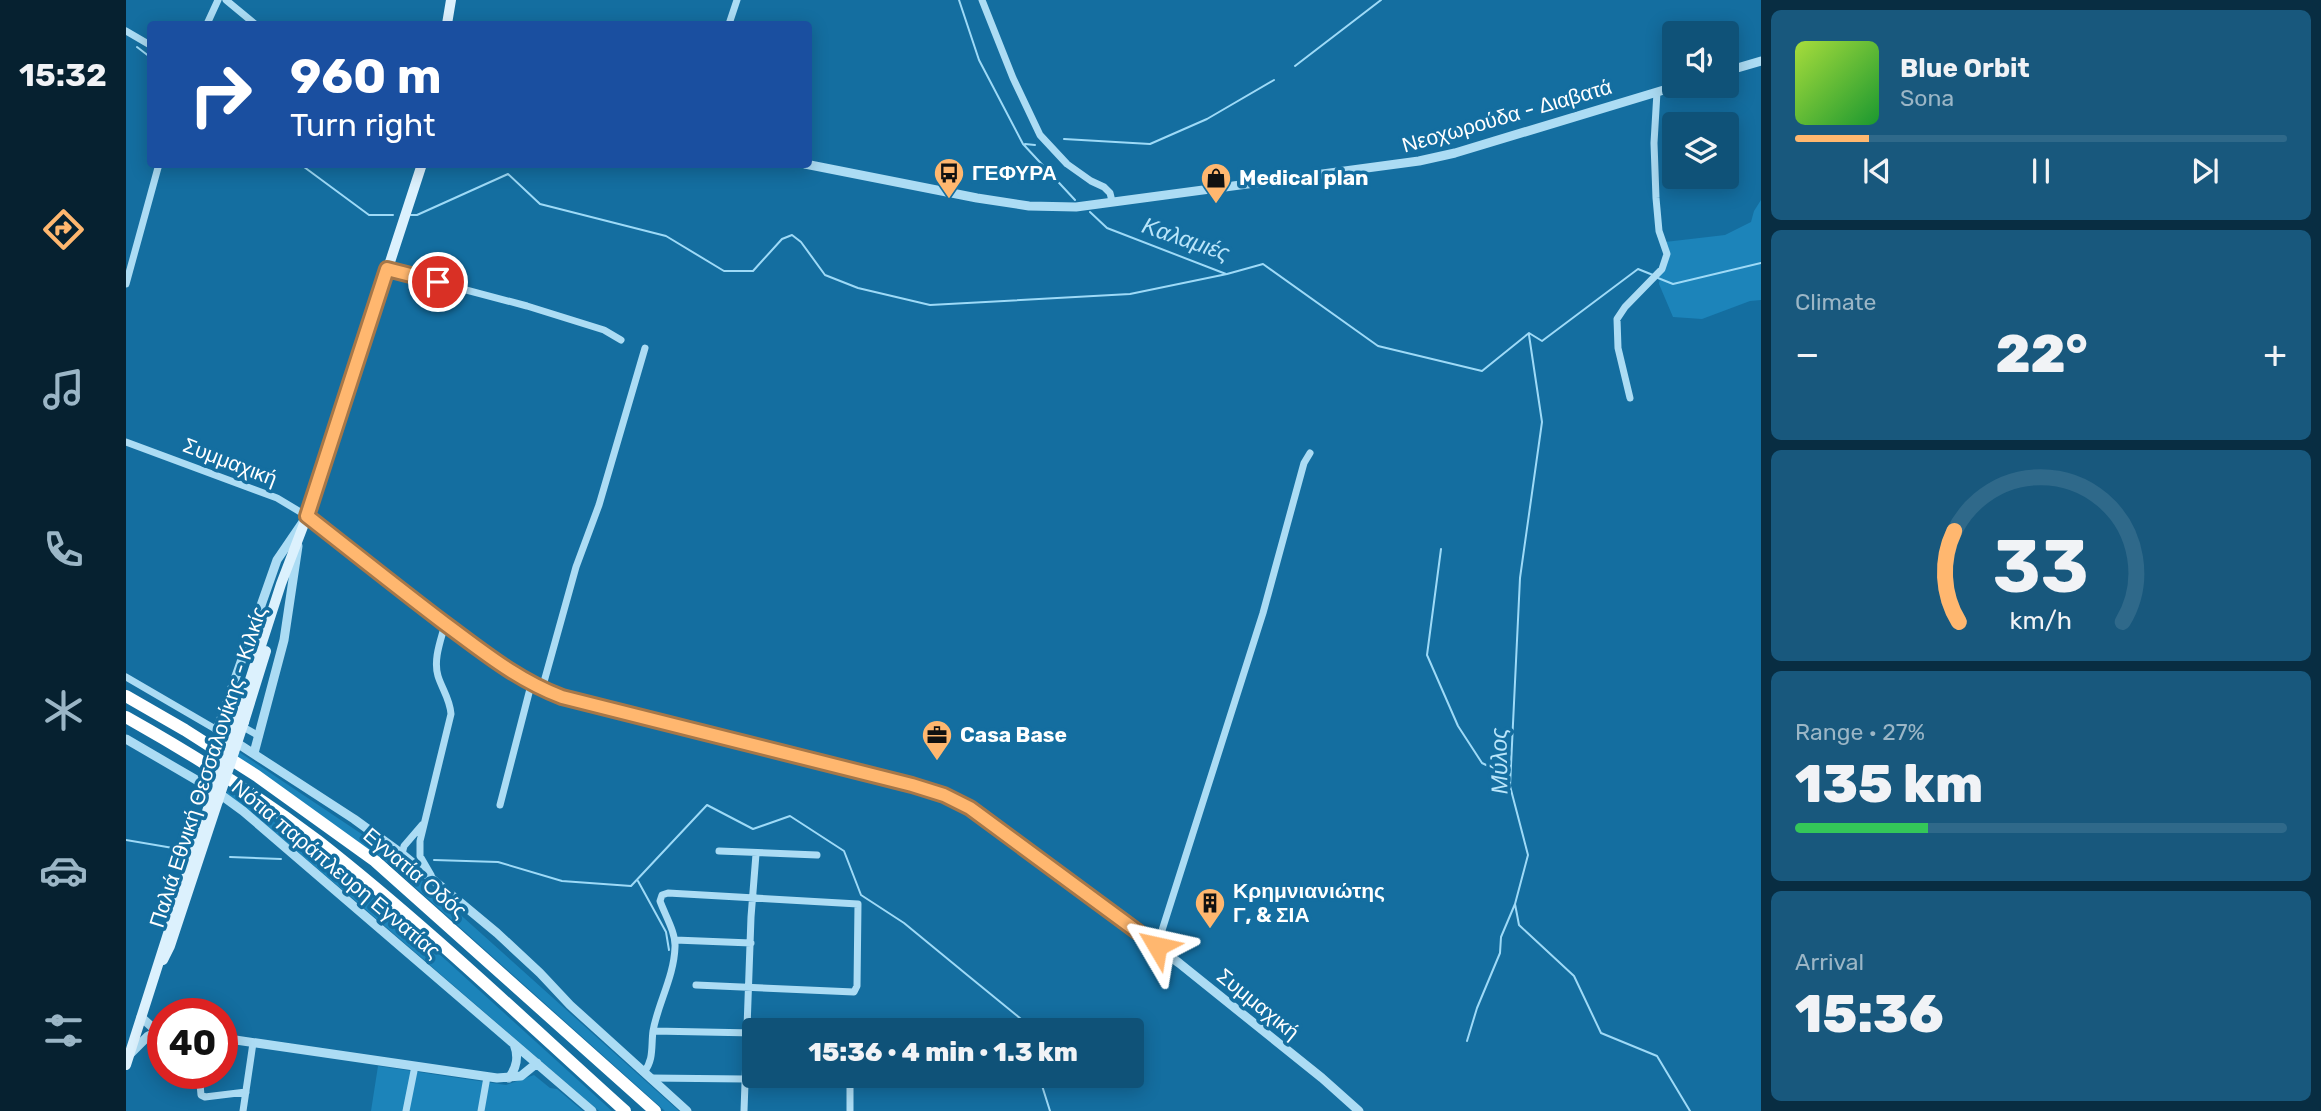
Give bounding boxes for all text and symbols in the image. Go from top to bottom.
map controls [1662,21,1739,189]
button: sound [1662,21,1739,98]
text: 960 m [290,47,442,105]
icon: right [175,49,266,140]
text: Blue Orbit [1900,53,2030,84]
text: 15:32 [19,56,107,94]
street label: Νεοχωρούδα - Διαβατά [1399,74,1615,157]
text: Sona [1900,84,1954,112]
text: Turn right [290,106,435,144]
button: layers [1662,112,1739,189]
icon: previous [1858,152,1896,190]
icon: pause [2022,152,2060,190]
icon: next [2186,152,2224,190]
bus stop icon: ΓΕΦΥΡΑ [932,156,966,200]
place label: ΓΕΦΥΡΑ [972,160,1057,185]
shop icon: Medical plan [1199,161,1233,205]
place label: Medical plan [1239,165,1369,190]
icon: directions [39,205,88,254]
water label: Καλαμιές [1139,211,1234,267]
pin [408,252,468,312]
icon: arrive [419,263,457,301]
text: Climate [1795,288,1876,316]
text: 22° [1995,323,2088,385]
text: − [1795,331,1820,377]
text: + [2263,331,2287,377]
icon: music [39,365,88,414]
street label: Συμμαχική [180,432,281,491]
text: 33 [1993,524,2089,610]
icon: phone [39,525,88,574]
street label: Παλιά Εθνική Θεσσαλονίκης - Κιλκίς [144,603,271,930]
text: km/h [2010,605,2072,634]
icon: climate [39,686,88,735]
office icon: Casa Base [920,718,954,762]
text: Range · 27% [1795,718,1925,746]
place label: Casa Base [960,722,1067,747]
water label: Μύλος [1484,727,1514,795]
text: 135 km [1795,753,1983,815]
street label: Νότια παράπλευρη Εγνατίας [227,774,446,963]
street label: Εγνατία Οδός [359,822,472,923]
icon: car [39,846,88,895]
place label: Κρημνιανιώτης Γ, & ΣΙΑ [1233,878,1385,927]
building icon: Κρημνιανιώτης Γ, & ΣΙΑ [1193,886,1227,930]
position arrow [1120,909,1194,983]
text: Arrival [1795,948,1864,976]
street label: Συμμαχική [1212,963,1305,1044]
text: 15:36 [1795,983,1944,1045]
speed limit sign: 40 [147,998,238,1089]
icon: filters [39,1006,88,1055]
text: 15:36 · 4 min · 1.3 km [808,1037,1078,1068]

